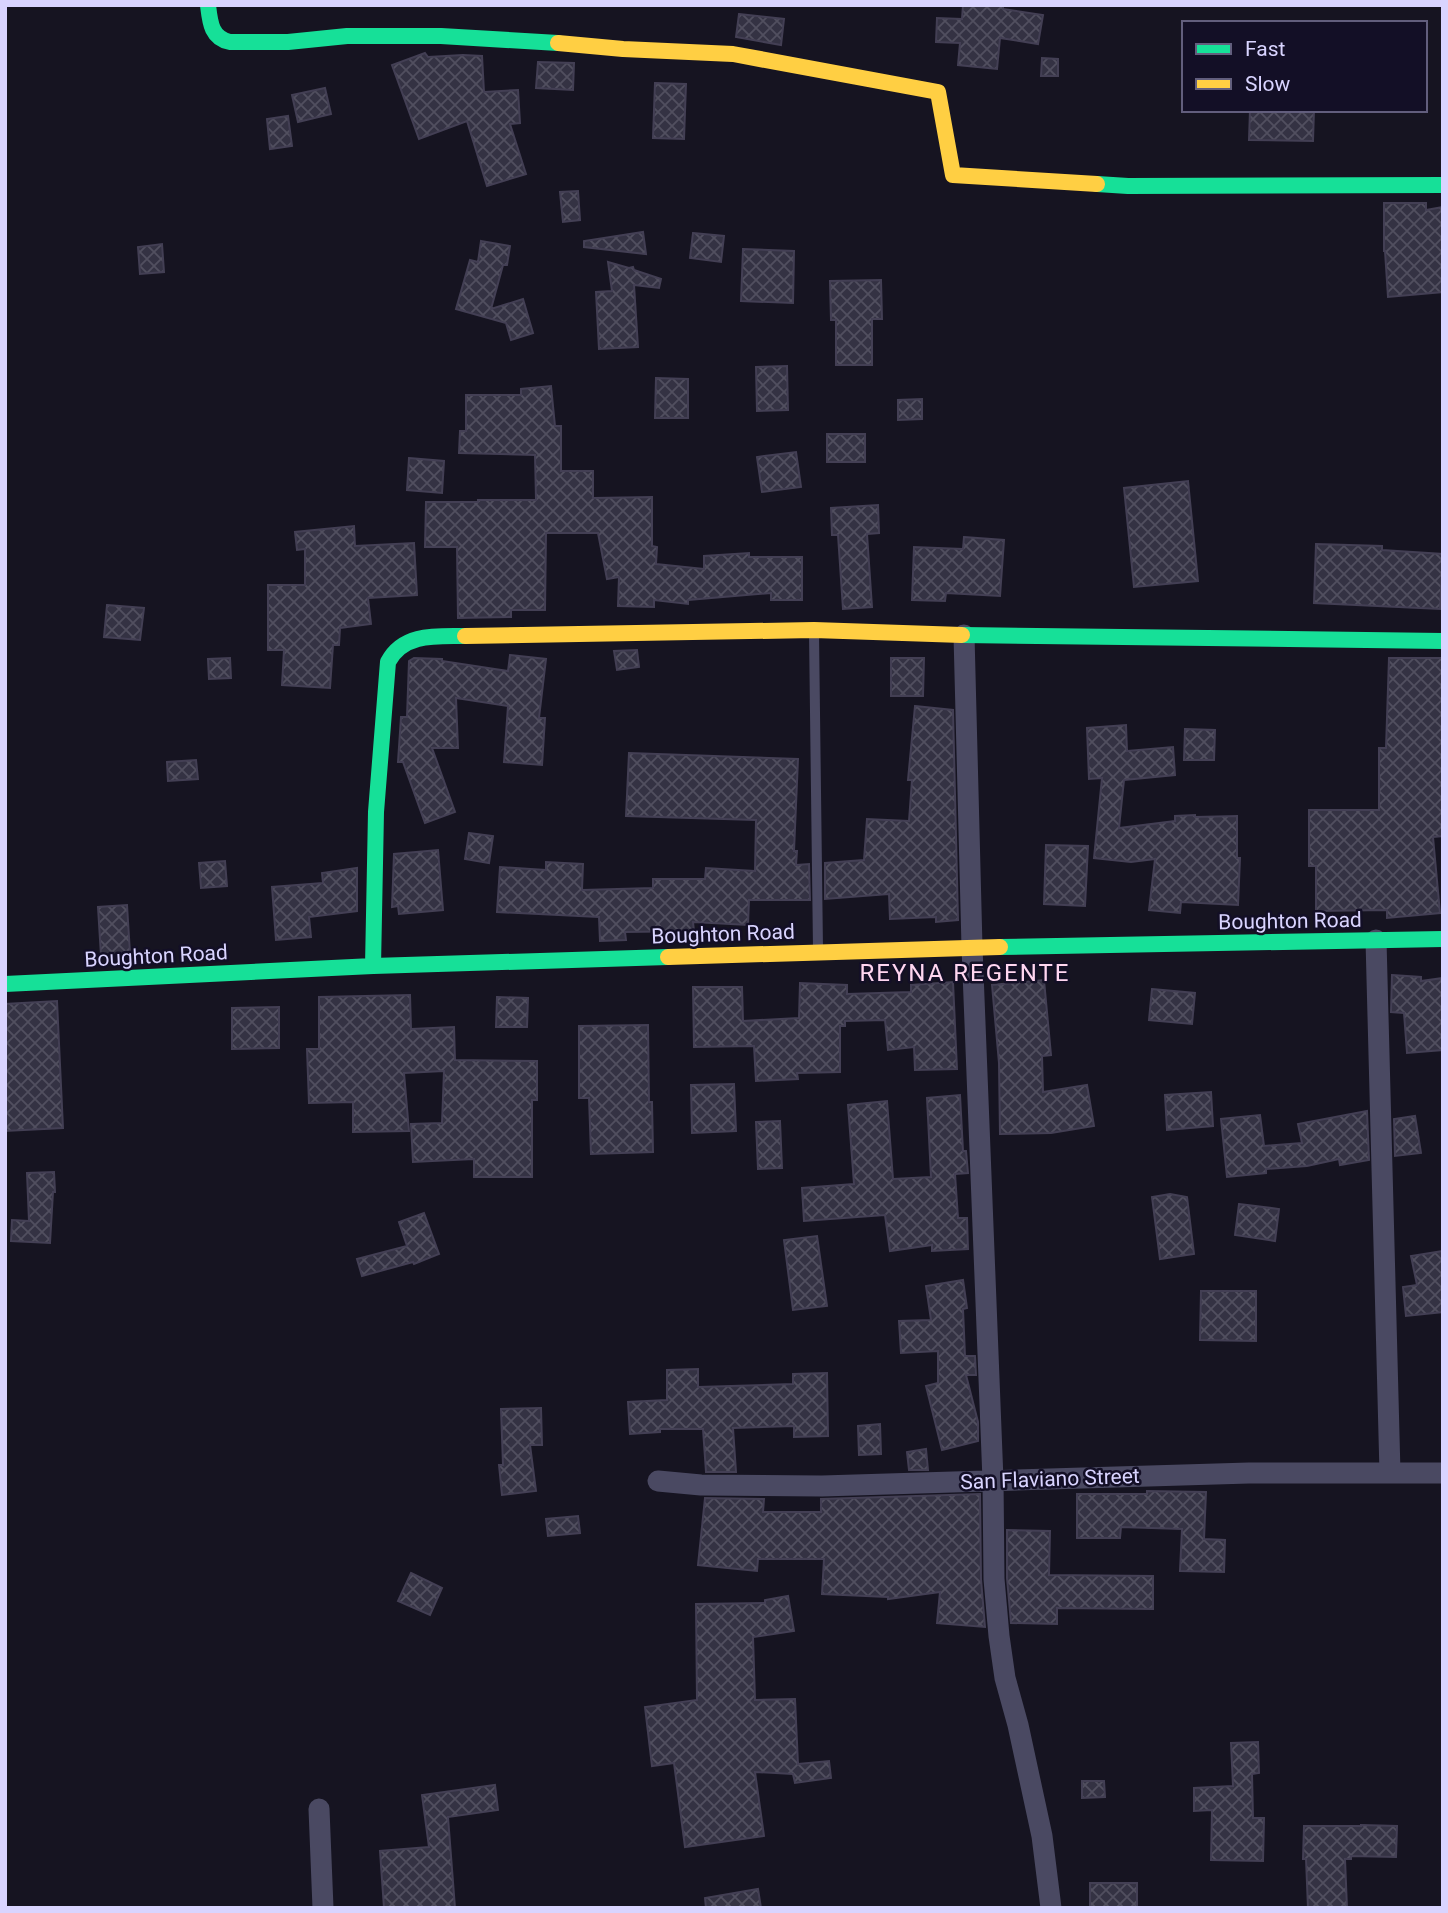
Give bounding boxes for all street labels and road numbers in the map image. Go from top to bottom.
street label: Boughton Road [1218,908,1362,934]
street label: Boughton Road [651,920,795,948]
street label: Boughton Road [84,940,228,972]
street label: San Flaviano Street [960,1464,1140,1494]

